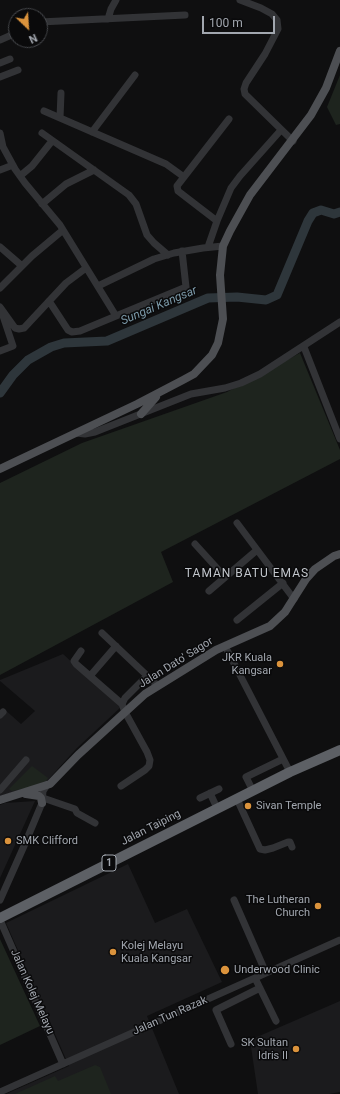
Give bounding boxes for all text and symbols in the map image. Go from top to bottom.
north arrow [8,8,48,48]
scale bar [204,8,277,34]
text: 100 m [209,16,243,30]
text: N [27,31,39,46]
water label: Sungai Kangsar [119,283,199,329]
district label: TAMAN BATU EMAS [185,567,309,581]
street label: Jalan Dato' Sagor [136,635,216,691]
place label: JKR Kuala Kangsar [222,651,272,677]
marker: JKR Kuala Kangsar [275,659,285,669]
place label: Sivan Temple [256,799,321,813]
marker: Sivan Temple [243,801,253,811]
street label: Jalan Taiping [119,807,183,849]
place label: SMK Clifford [16,834,78,848]
marker: SMK Clifford [3,836,13,846]
road number: 1 [102,855,116,871]
place label: The Lutheran Church [246,893,310,919]
marker: The Lutheran Church [313,901,323,911]
place label: Kolej Melayu Kuala Kangsar [121,939,192,965]
street label: Jalan Kolej Melayu [7,947,57,1037]
marker: Kolej Melayu Kuala Kangsar [108,947,118,957]
place label: Underwood Clinic [234,963,320,977]
marker: Underwood Clinic [219,964,231,976]
street label: Jalan Tun Razak [131,994,209,1038]
place label: SK Sultan Idris II [241,1036,288,1062]
marker: SK Sultan Idris II [291,1044,301,1054]

